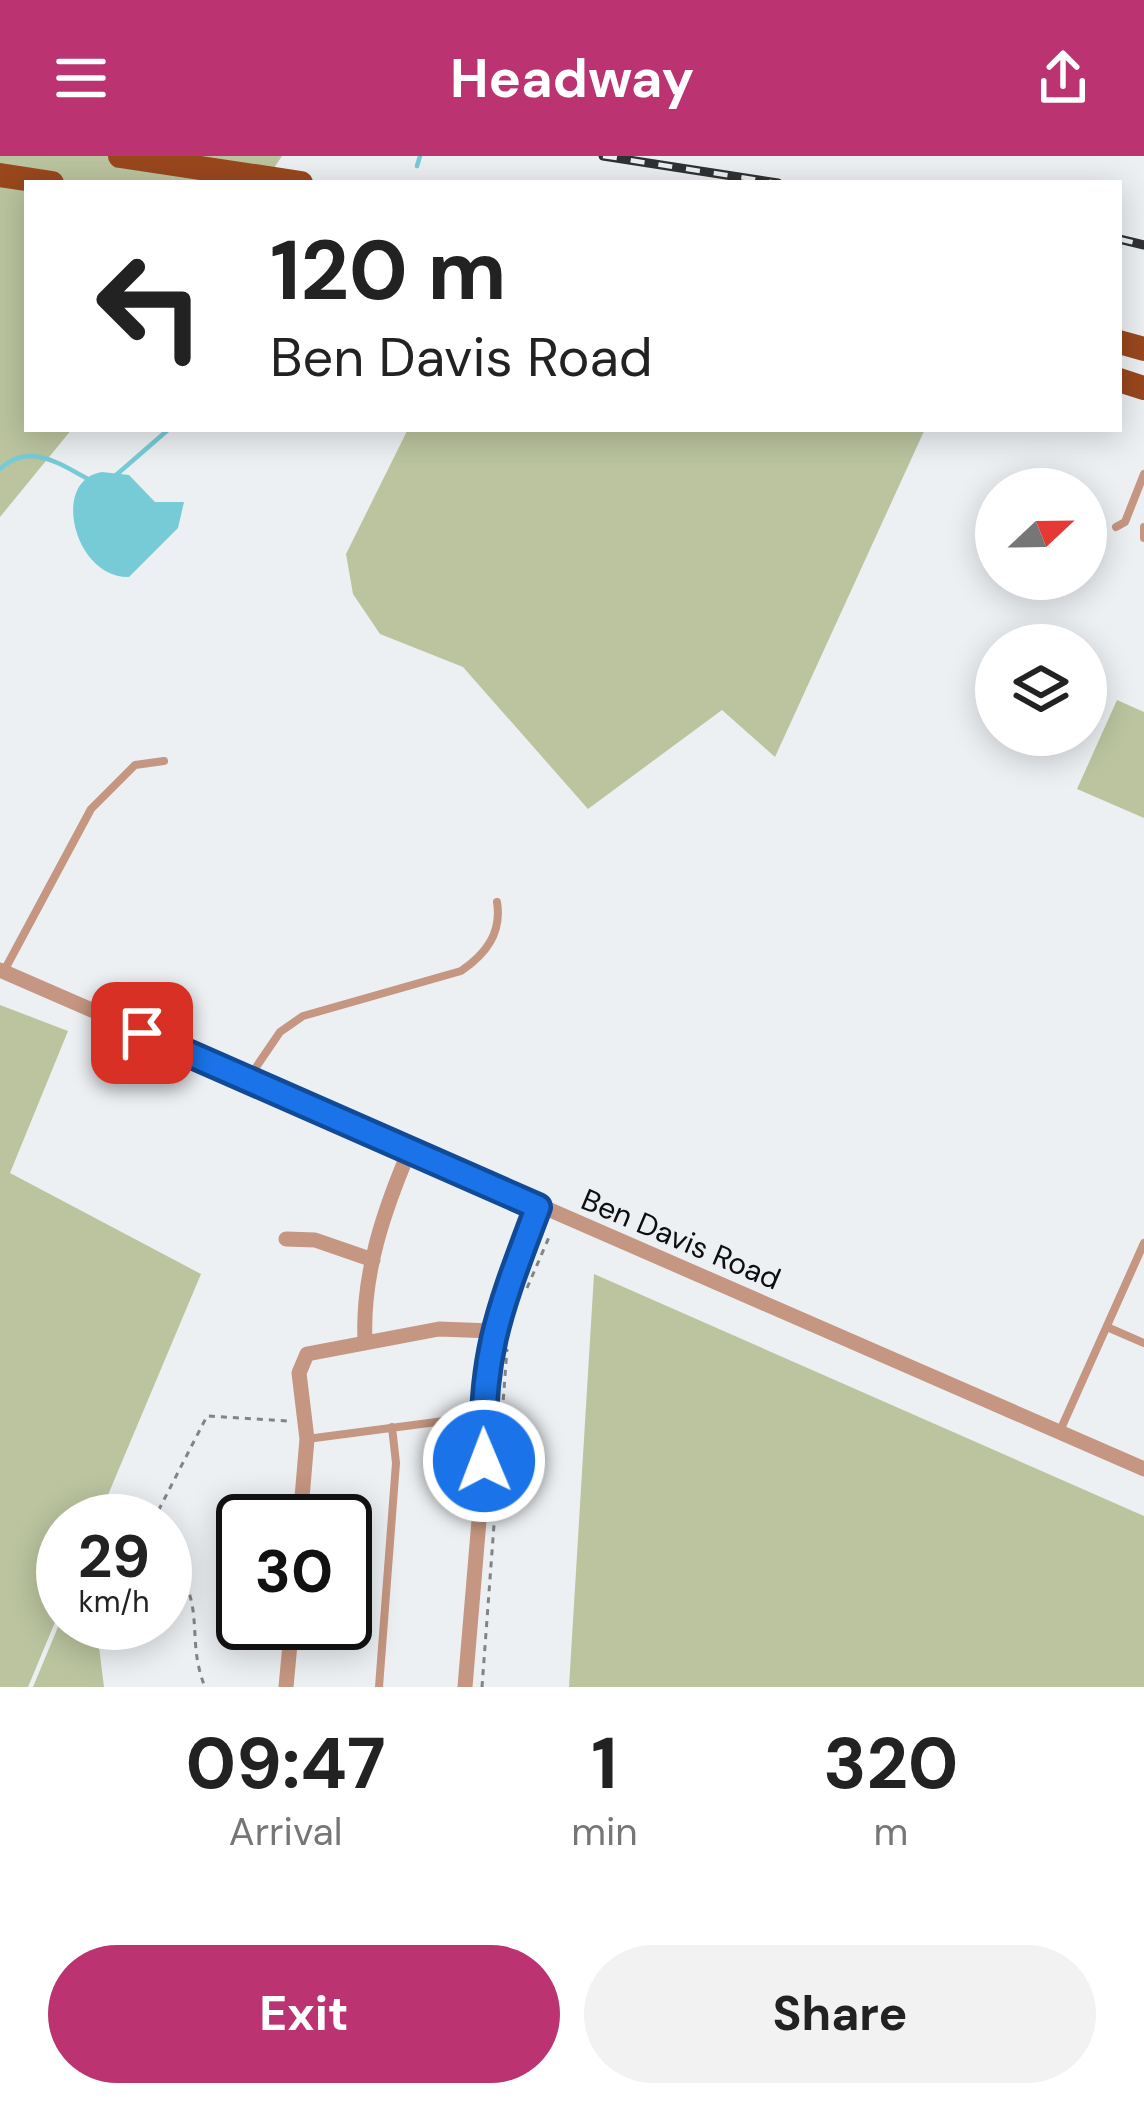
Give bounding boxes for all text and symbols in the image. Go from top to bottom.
text: Headway [450,43,694,114]
icon: menu [48,45,114,111]
icon: share [1030,45,1096,111]
text: 120 m [270,216,507,325]
icon: left [72,228,228,384]
text: Ben Davis Road [270,322,653,393]
north arrow [975,468,1107,600]
map controls [975,468,1107,756]
button: layers [975,624,1107,756]
pin [91,982,193,1084]
icon: arrive [109,1000,175,1066]
street label: Ben Davis Road [576,1180,786,1298]
position arrow [421,1398,547,1524]
speed limit sign: 30 [216,1494,372,1650]
text: 29 [78,1517,150,1596]
text: km/h [79,1582,149,1621]
text: 09:47 [185,1717,386,1810]
text: 1 [591,1717,618,1810]
text: 320 [823,1717,958,1810]
text: Arrival [229,1806,342,1857]
text: min [571,1806,638,1857]
text: m [873,1806,908,1857]
button: Exit [48,1945,560,2083]
button: Share [584,1945,1096,2083]

